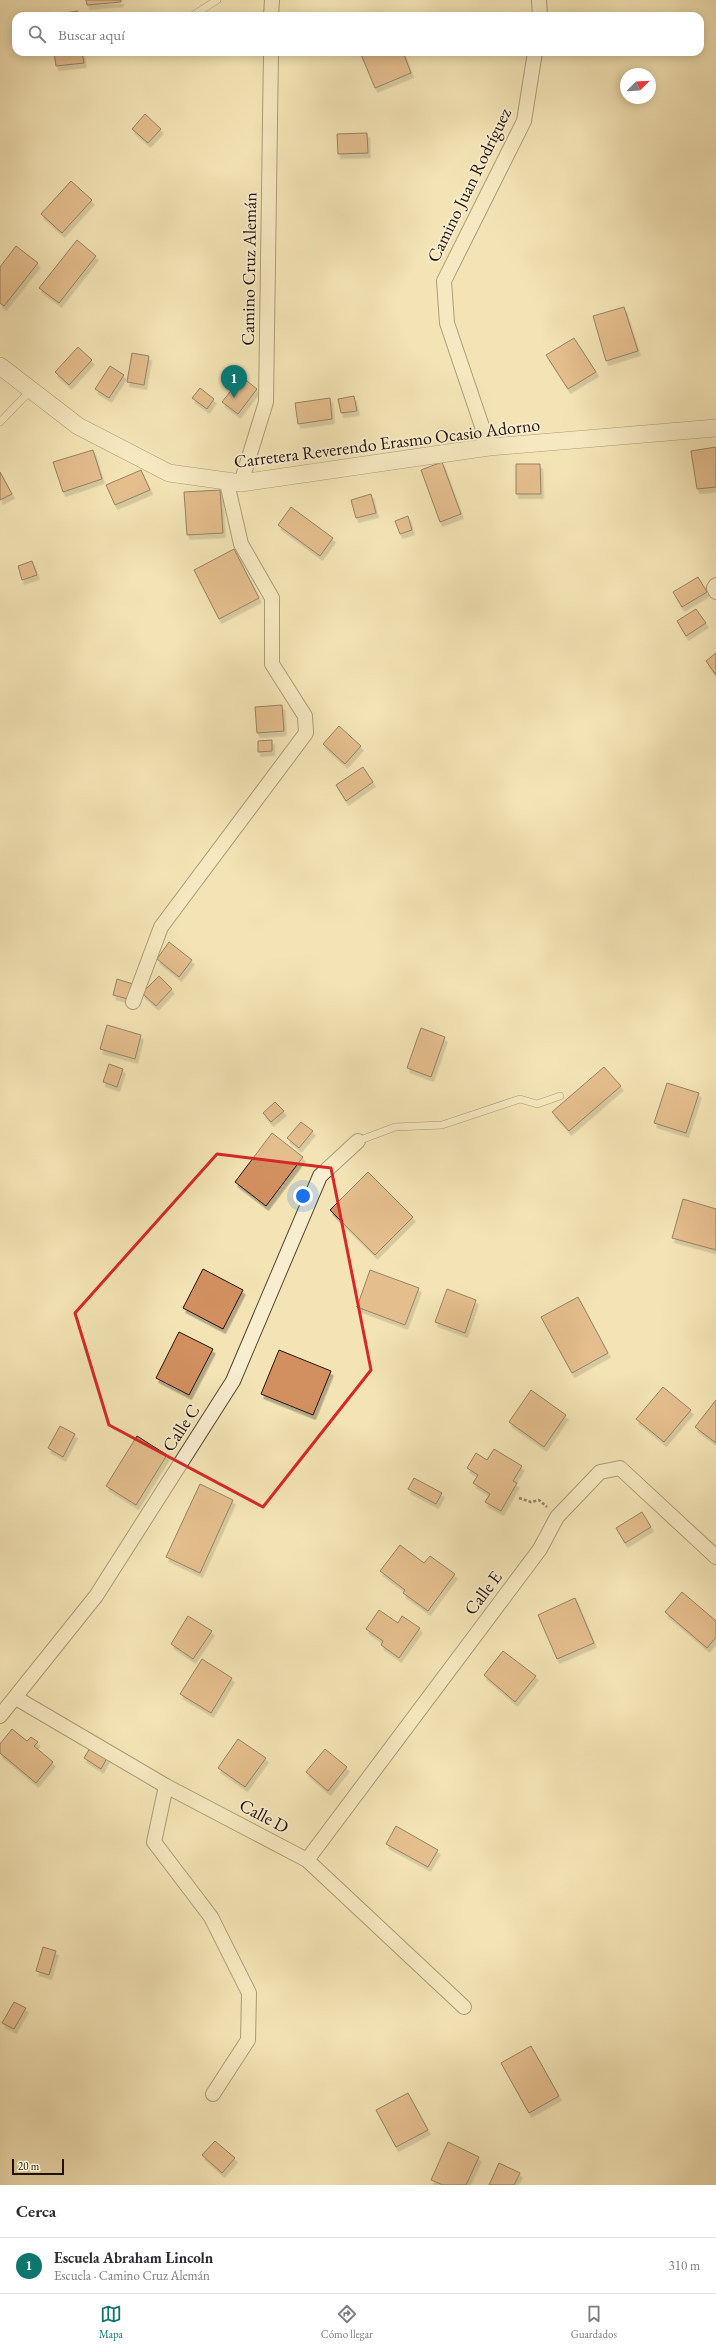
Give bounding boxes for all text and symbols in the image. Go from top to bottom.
search box [12,12,704,56]
icon: search [26,23,48,45]
text: Buscar aquí [58,25,125,44]
north arrow [620,68,656,104]
street label: Camino Juan Rodríguez [421,104,516,266]
street label: Camino Cruz Alemán [236,192,261,346]
pin: 1 [221,365,247,398]
street label: Carretera Reverendo Erasmo Ocasio Adorno [233,412,541,473]
your location [293,1186,313,1206]
street label: Calle C [157,1400,204,1456]
street label: Calle E [459,1566,507,1619]
street label: Calle D [236,1793,293,1838]
scale bar [12,2157,64,2176]
text: 20 m [18,2159,39,2173]
text: Cerca [16,2200,56,2222]
text: Escuela Abraham Lincoln [54,2248,213,2267]
text: 1 [26,2257,32,2274]
text: 310 m [669,2257,700,2274]
text: Escuela · Camino Cruz Alemán [54,2267,210,2284]
tab: Mapa [99,2303,123,2341]
tab: Cómo llegar [321,2303,373,2341]
tab: Guardados [571,2303,617,2341]

